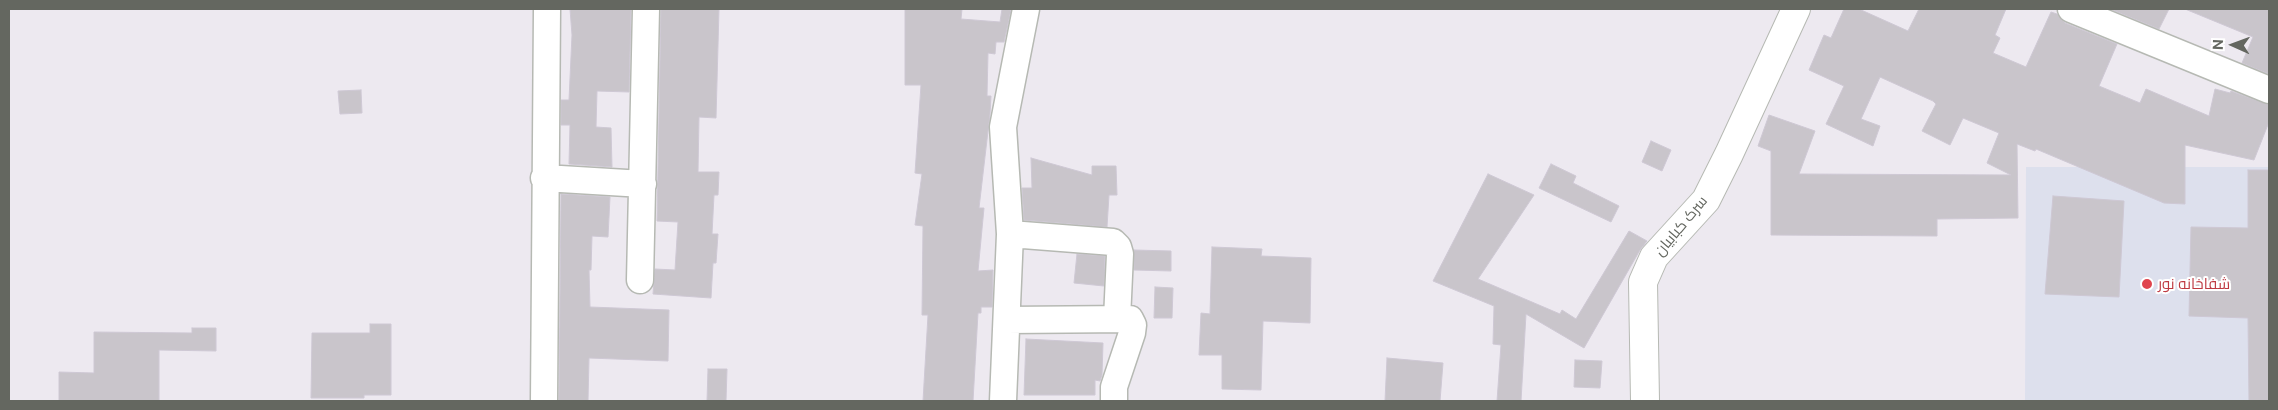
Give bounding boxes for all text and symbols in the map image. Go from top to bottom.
north arrow [2208,20,2258,70]
text: N [2210,39,2226,50]
street label: سرک کبابیان [1651,192,1711,260]
place label: شفاخانه نور [2158,275,2230,293]
marker: شفاخانه نور [2140,277,2154,291]

